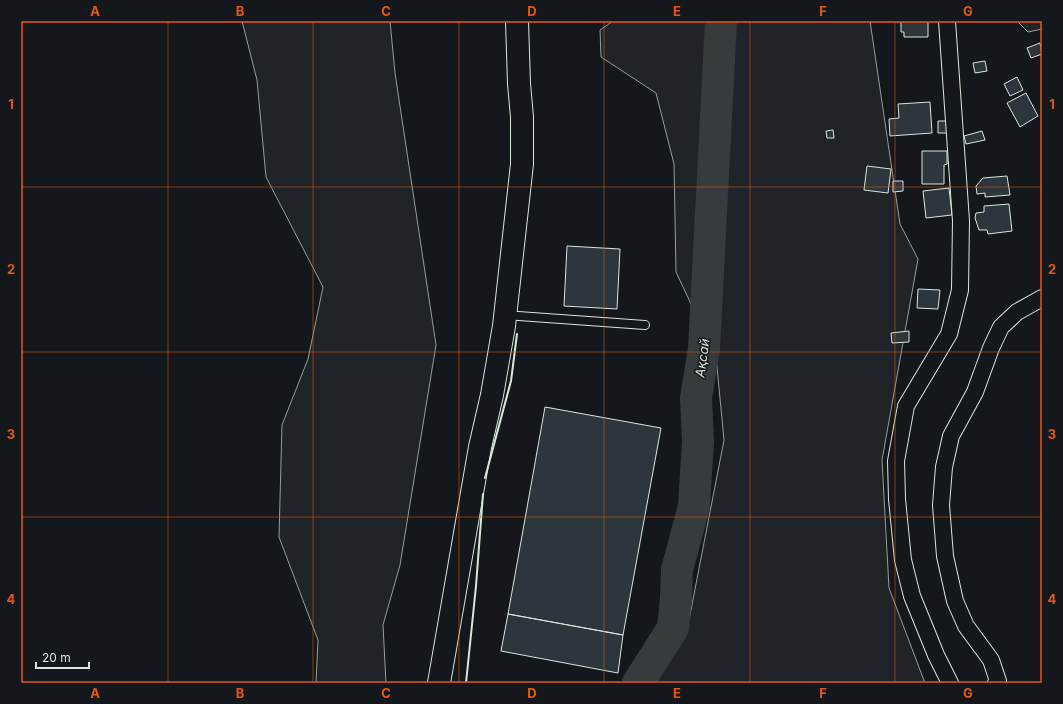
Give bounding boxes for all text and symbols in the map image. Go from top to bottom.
text: A [90,3,100,19]
text: B [236,3,245,19]
text: C [381,3,391,19]
text: D [527,3,537,19]
text: E [673,3,681,19]
text: F [819,3,827,19]
text: G [963,3,973,19]
text: 1 [8,96,14,112]
text: 1 [1049,96,1055,112]
text: 2 [7,261,15,277]
text: 2 [1048,261,1056,277]
water label: Ақсай [691,337,713,380]
text: 3 [7,426,15,442]
text: 3 [1048,426,1056,442]
text: 4 [7,591,16,607]
text: 4 [1048,591,1057,607]
scale bar [36,644,89,670]
text: 20 m [42,650,71,665]
text: A [90,685,100,701]
text: B [236,685,245,701]
text: C [381,685,391,701]
text: D [527,685,537,701]
text: E [673,685,681,701]
text: F [819,685,827,701]
text: G [963,685,973,701]

